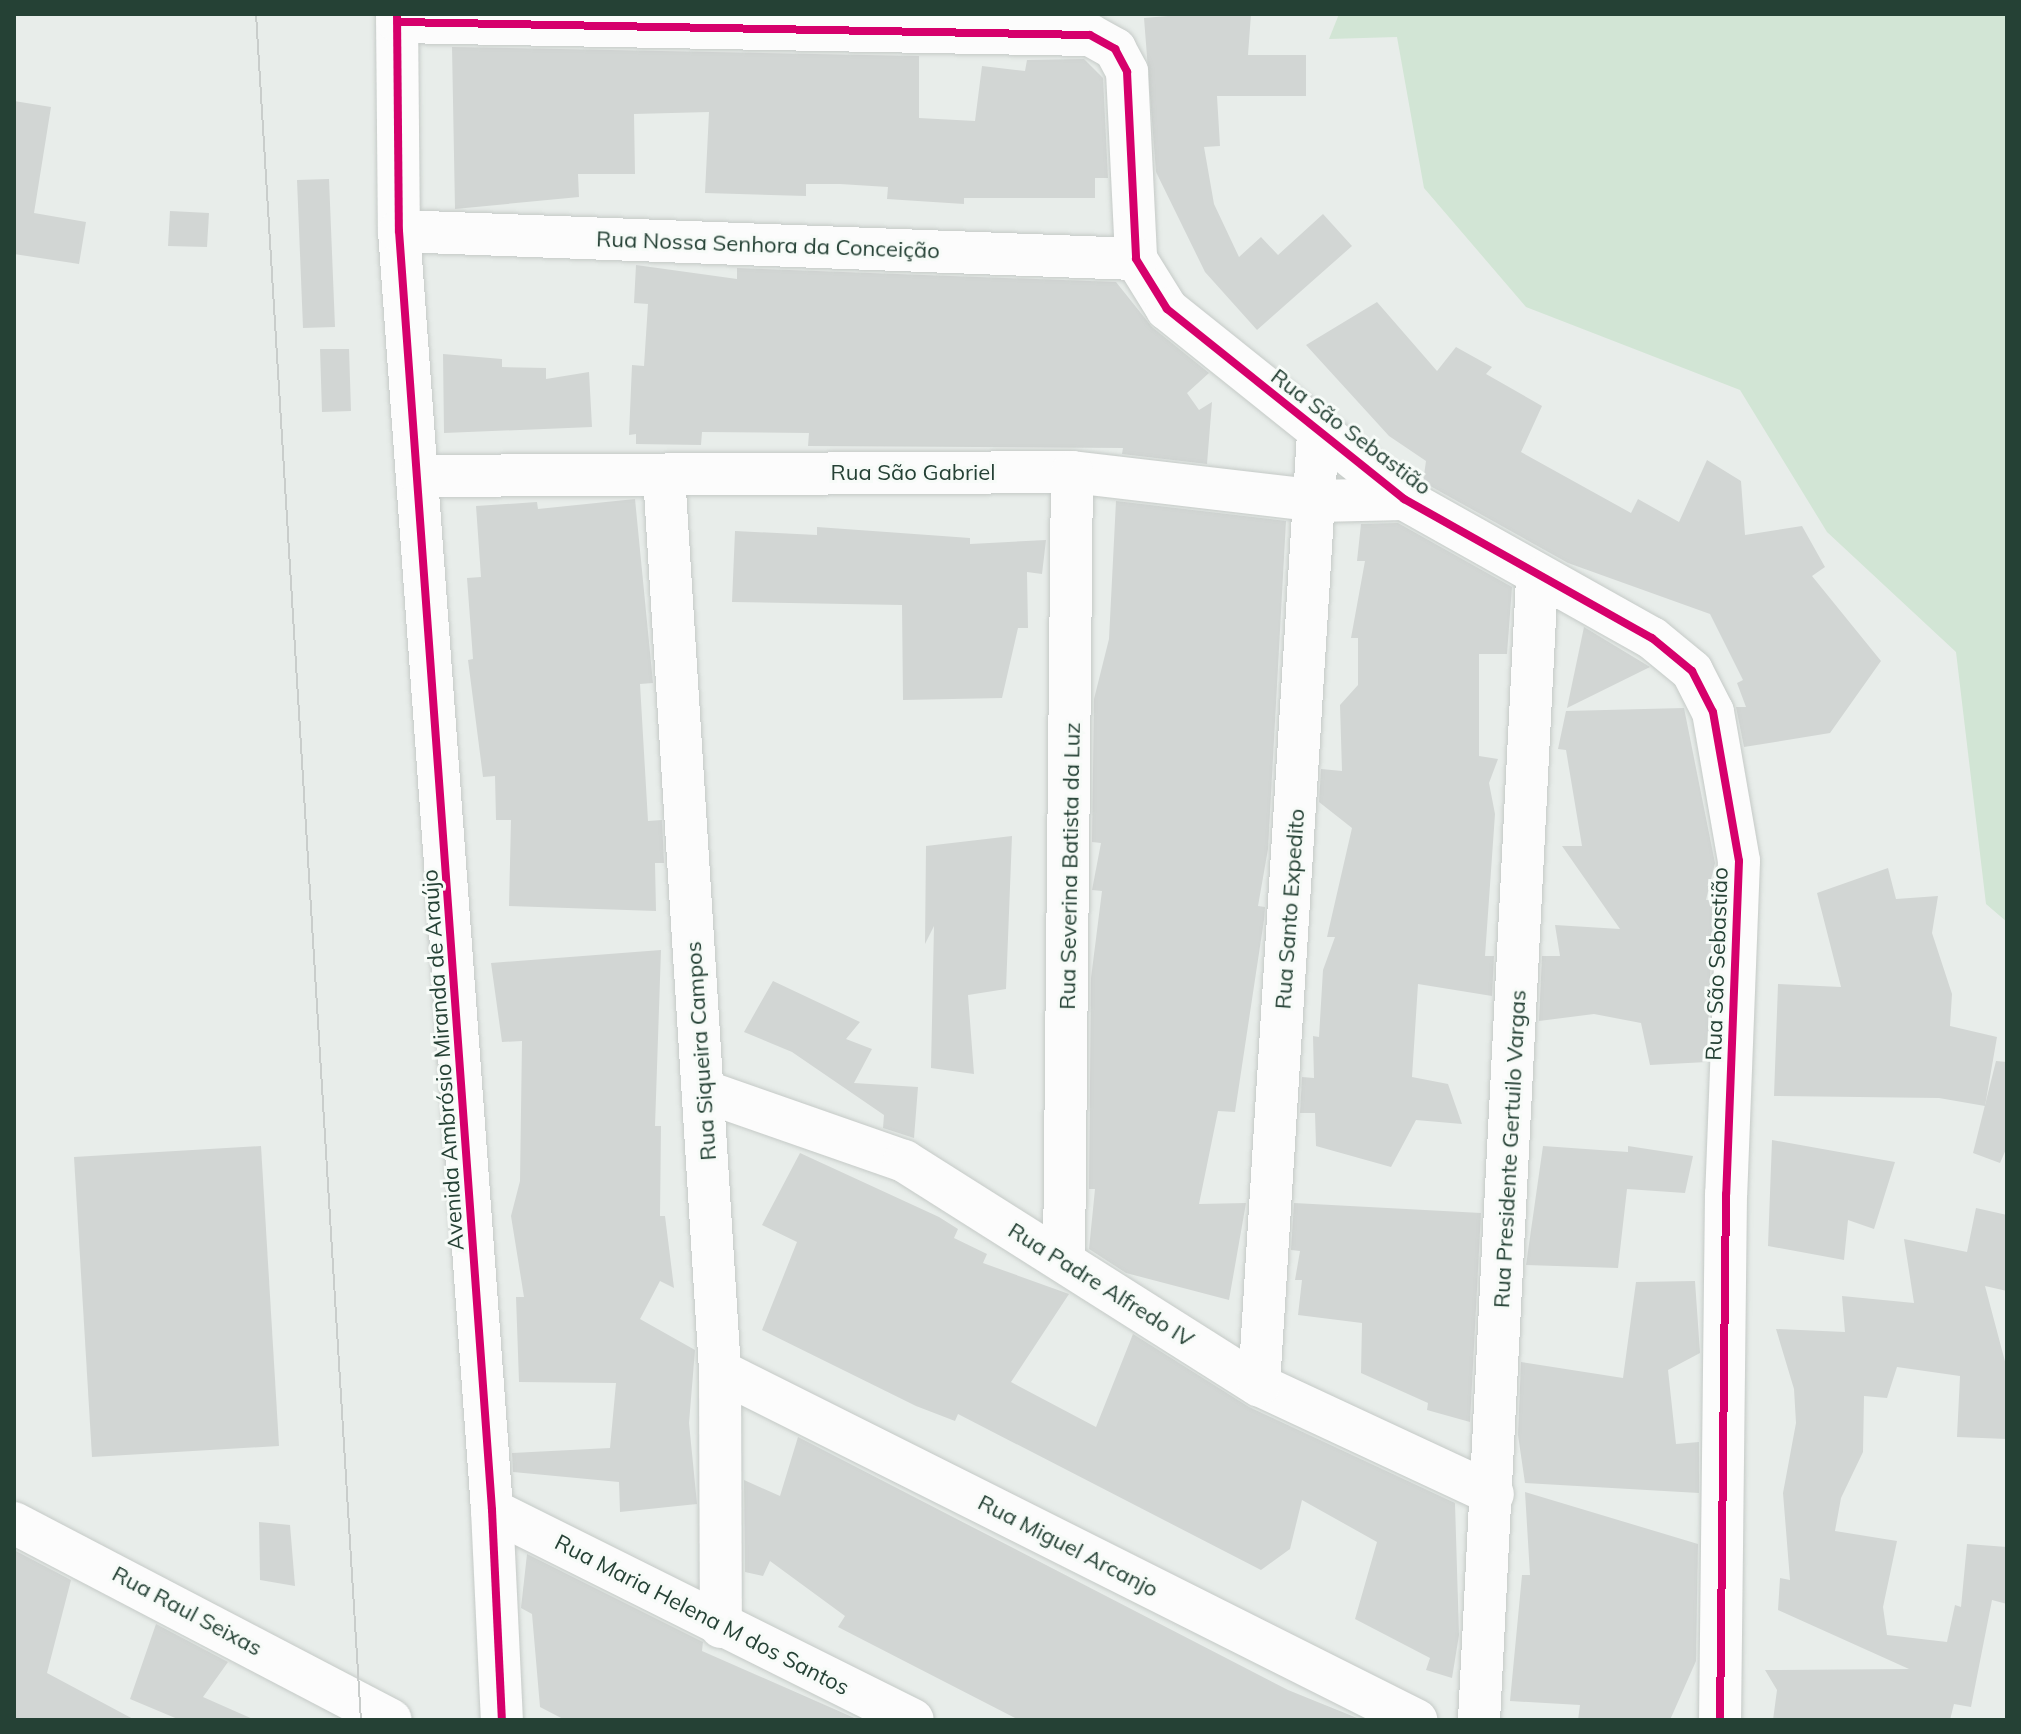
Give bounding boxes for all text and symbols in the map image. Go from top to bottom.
street label: Rua Nossa Senhora da Conceição [596,226,940,264]
street label: Rua São Sebastião [1266,363,1436,501]
street label: Rua São Gabriel [831,460,995,486]
street label: Rua Severina Batista da Luz [1054,722,1086,1010]
street label: Rua Santo Expedito [1270,808,1310,1010]
street label: Rua São Sebastião [1700,867,1734,1061]
street label: Avenida Ambrósio Miranda de Araújo [417,869,469,1251]
street label: Rua Siqueira Campos [680,941,722,1161]
street label: Rua Presidente Gertuilo Vargas [1488,989,1532,1309]
street label: Rua Padre Alfredo IV [1003,1217,1199,1353]
street label: Rua Miguel Arcanjo [974,1489,1162,1603]
street label: Rua Maria Helena M dos Santos [550,1529,854,1701]
street label: Rua Raul Seixas [108,1560,266,1662]

